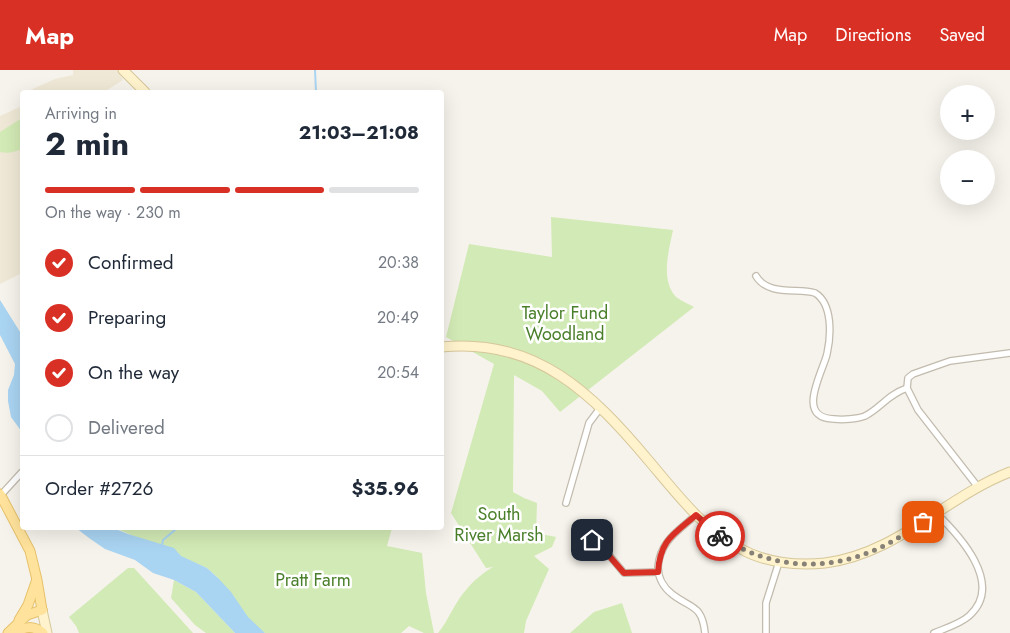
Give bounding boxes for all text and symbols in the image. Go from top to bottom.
text: Map [25,18,74,53]
text: Map [774,22,807,48]
text: Directions [835,22,911,48]
text: Saved [939,22,985,48]
map controls [940,85,995,205]
button: + [940,85,995,140]
text: Arriving in [45,102,117,125]
text: 21:03–21:08 [299,119,419,146]
text: 2 min [45,121,129,167]
button: − [940,150,995,205]
text: On the way · 230 m [45,201,181,224]
icon: check [45,249,73,277]
text: Confirmed [88,249,174,276]
text: 20:38 [378,251,419,274]
park label: Taylor Fund Woodland [522,300,608,347]
icon: check [45,304,73,332]
text: Preparing [88,304,166,331]
text: 20:49 [377,306,419,329]
icon: check [45,359,73,387]
text: On the way [88,359,179,386]
text: 20:54 [377,361,419,384]
text: Delivered [88,414,165,441]
text: Order #2726 [45,475,153,502]
text: $35.96 [352,475,419,502]
park label: South River Marsh [454,501,544,548]
pin [902,501,944,543]
icon: bag [909,508,937,536]
courier [695,511,745,561]
pin [571,519,613,561]
icon: bike [706,522,734,550]
icon: home [578,526,606,554]
park label: Pratt Farm [275,567,351,593]

